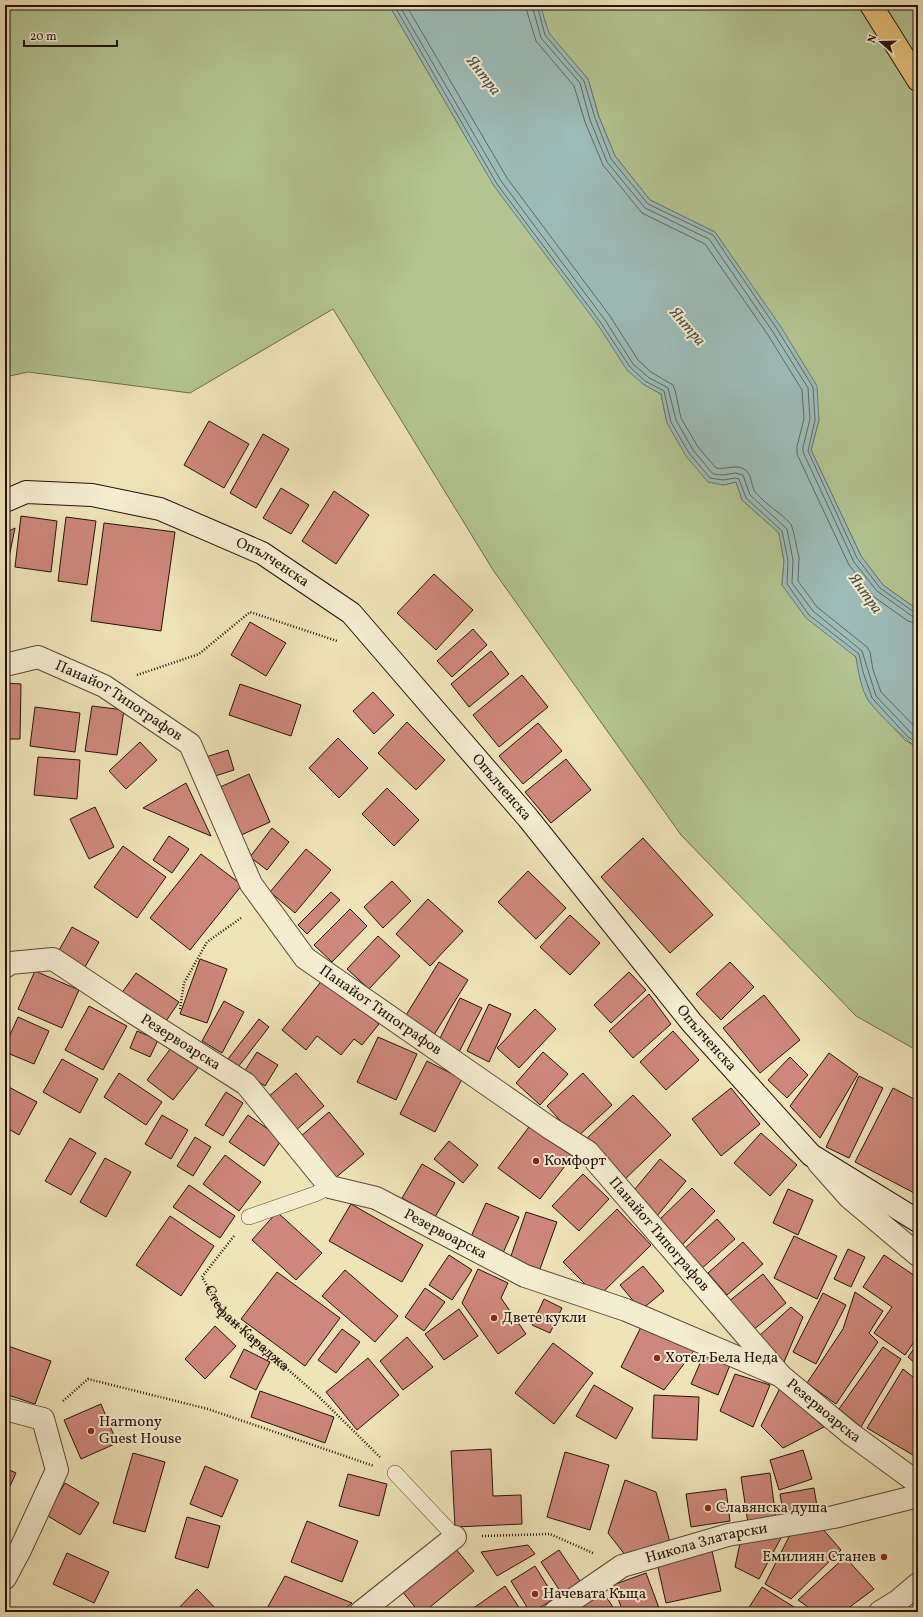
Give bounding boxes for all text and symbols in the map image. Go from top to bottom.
scale bar [24,22,117,48]
north arrow [861,22,901,62]
text: 20 m [30,29,57,45]
text: N [865,33,881,45]
water label: Янтра [460,51,506,101]
water label: Янтра [663,302,710,352]
street label: Опълченска [232,532,313,592]
water label: Янтра [842,568,887,619]
street label: Панайот Типографов [52,655,187,746]
street label: Опълченска [467,749,536,825]
street label: Панайот Типографов [315,960,446,1060]
street label: Опълченска [671,1001,741,1076]
street label: Резервоарска [136,1009,225,1076]
place label: Комфорт [544,1151,607,1172]
marker: Комфорт [531,1156,541,1166]
street label: Панайот Типографов [604,1173,714,1296]
street label: Резервоарска [400,1204,491,1265]
street label: Стефан Караджа [199,1282,294,1377]
place label: Двете кукли [502,1308,587,1329]
marker: Двете кукли [489,1313,499,1323]
place label: Xотел Бела Неда [665,1348,778,1369]
marker: Xотел Бела Неда [652,1353,662,1363]
street label: Резервоарска [782,1374,865,1448]
place label: Harmony Guest House [99,1412,182,1450]
marker: Harmony Guest House [86,1426,96,1436]
place label: Славянска душа [716,1498,827,1519]
marker: Славянска душа [703,1503,713,1513]
street label: Никола Златарски [643,1518,769,1569]
place label: Емилиян Станев [762,1547,876,1568]
marker: Емилиян Станев [879,1552,889,1562]
place label: Начевата Къща [543,1584,646,1605]
marker: Начевата Къща [530,1589,540,1599]

